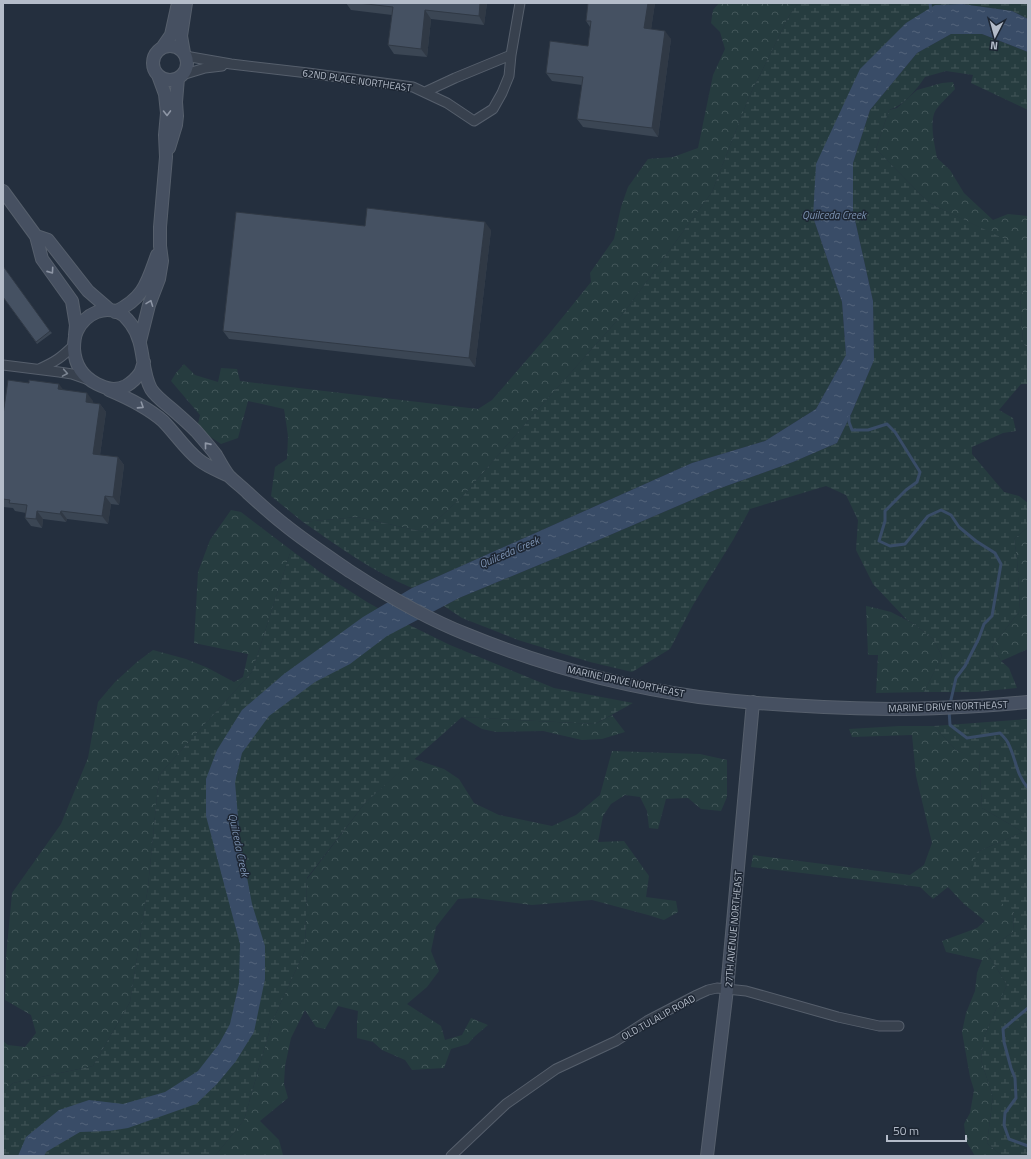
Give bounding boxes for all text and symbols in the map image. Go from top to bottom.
north arrow [975,16,1015,56]
text: N [989,38,999,54]
street label: 62ND PLACE NORTHEAST [301,65,413,96]
one-way arrow [163,110,171,116]
water label: Quilceda Creek [802,207,867,223]
one-way arrow [46,267,54,274]
one-way arrow [145,300,153,307]
one-way arrow [62,368,68,377]
one-way arrow [137,401,144,408]
one-way arrow [205,442,212,449]
water label: Quilceda Creek [476,532,543,572]
street label: MARINE DRIVE NORTHEAST [566,662,687,701]
street label: MARINE DRIVE NORTHEAST [888,697,1009,716]
water label: Quilceda Creek [225,812,254,879]
street label: 27TH AVENUE NORTHEAST [721,869,746,988]
street label: OLD TULALIP ROAD [618,991,698,1044]
scale bar [887,1117,966,1143]
text: 50 m [893,1121,919,1140]

